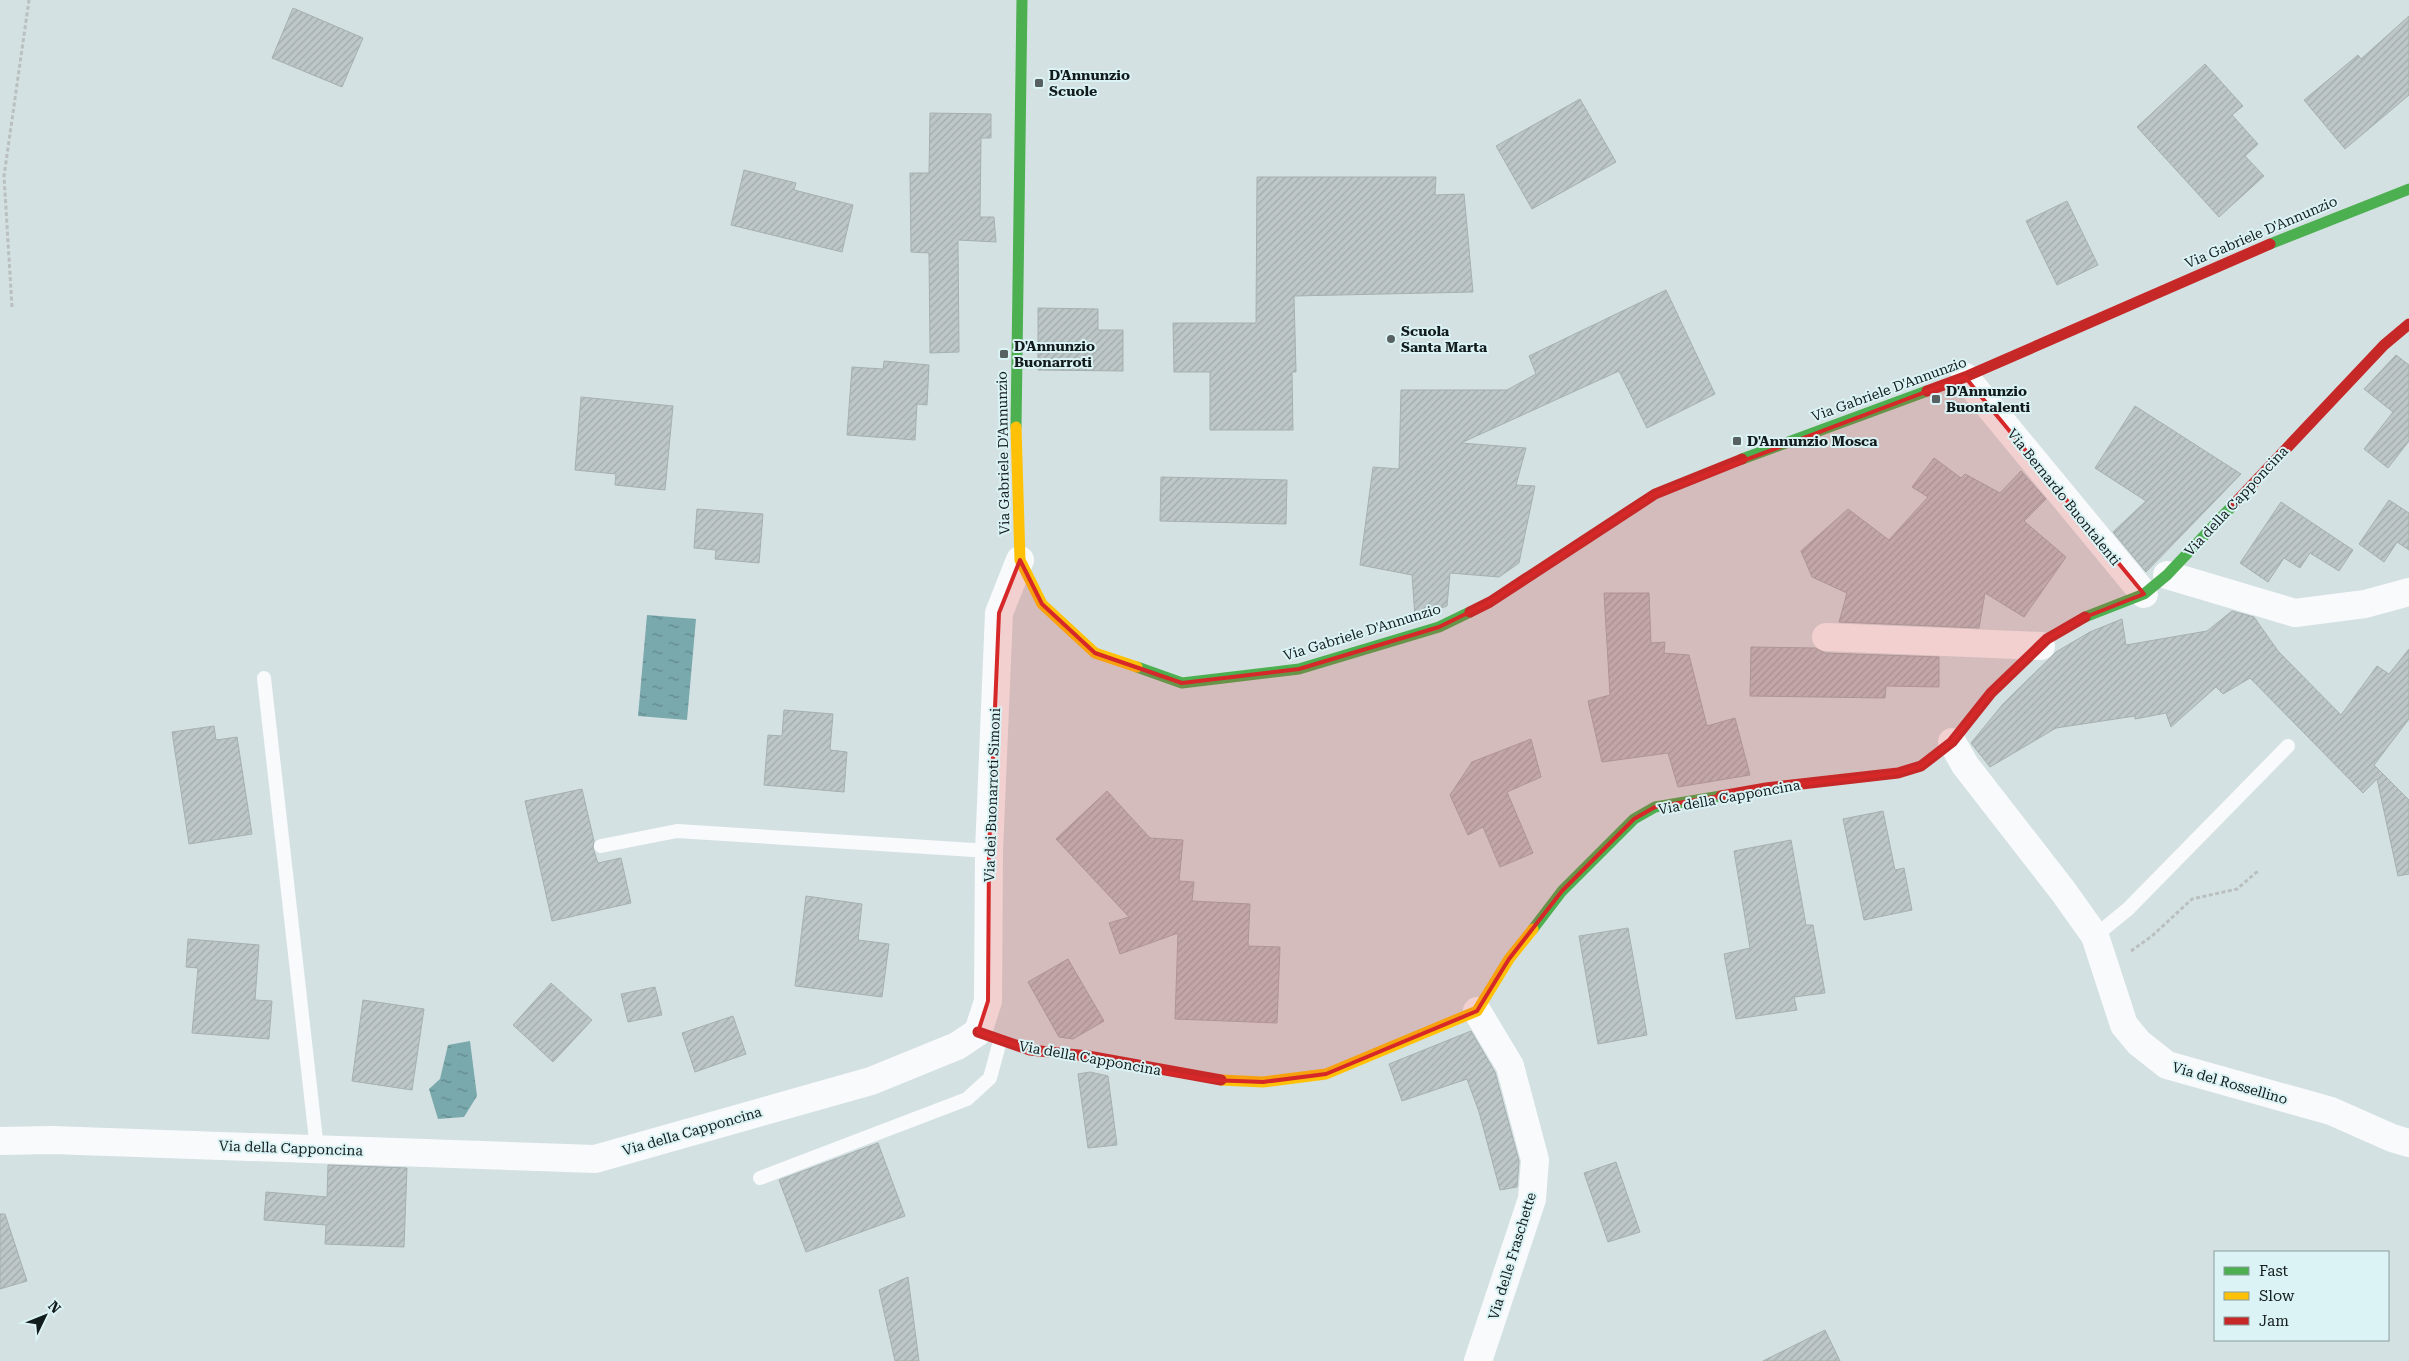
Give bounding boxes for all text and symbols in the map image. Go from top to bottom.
place label: D'Annunzio Scuole [1049,67,1130,99]
marker: D'Annunzio Scuole [1033,77,1045,89]
street label: Via Gabriele D'Annunzio [2183,193,2339,271]
place label: Scuola Santa Marta [1401,323,1488,355]
marker: Scuola Santa Marta [1385,333,1397,345]
place label: D'Annunzio Buonarroti [1014,338,1095,370]
marker: D'Annunzio Buonarroti [998,348,1010,360]
street label: Via Gabriele D'Annunzio [1809,353,1969,425]
street label: Via Gabriele D'Annunzio [994,371,1012,535]
place label: D'Annunzio Buontalenti [1946,383,2030,415]
marker: D'Annunzio Buontalenti [1930,393,1942,405]
street label: Via Bernardo Buontalenti [2004,426,2124,569]
place label: D'Annunzio Mosca [1747,433,1878,449]
marker: D'Annunzio Mosca [1731,435,1743,447]
street label: Via della Capponcina [2181,443,2291,559]
street label: Via Gabriele D'Annunzio [1281,600,1443,664]
street label: Via dei Buonarroti Simoni [981,707,1003,882]
street label: Via della Capponcina [1657,777,1802,817]
street label: Via della Capponcina [1018,1038,1163,1078]
street label: Via del Rossellino [2170,1059,2290,1107]
street label: Via della Capponcina [621,1103,764,1159]
street label: Via della Capponcina [219,1137,364,1159]
street label: Via delle Fraschette [1485,1190,1539,1322]
legend [2214,1251,2389,1341]
text: Fast [2259,1262,2289,1280]
text: Slow [2259,1287,2295,1305]
north arrow [20,1291,70,1341]
text: N [45,1298,64,1317]
text: Jam [2259,1312,2289,1330]

